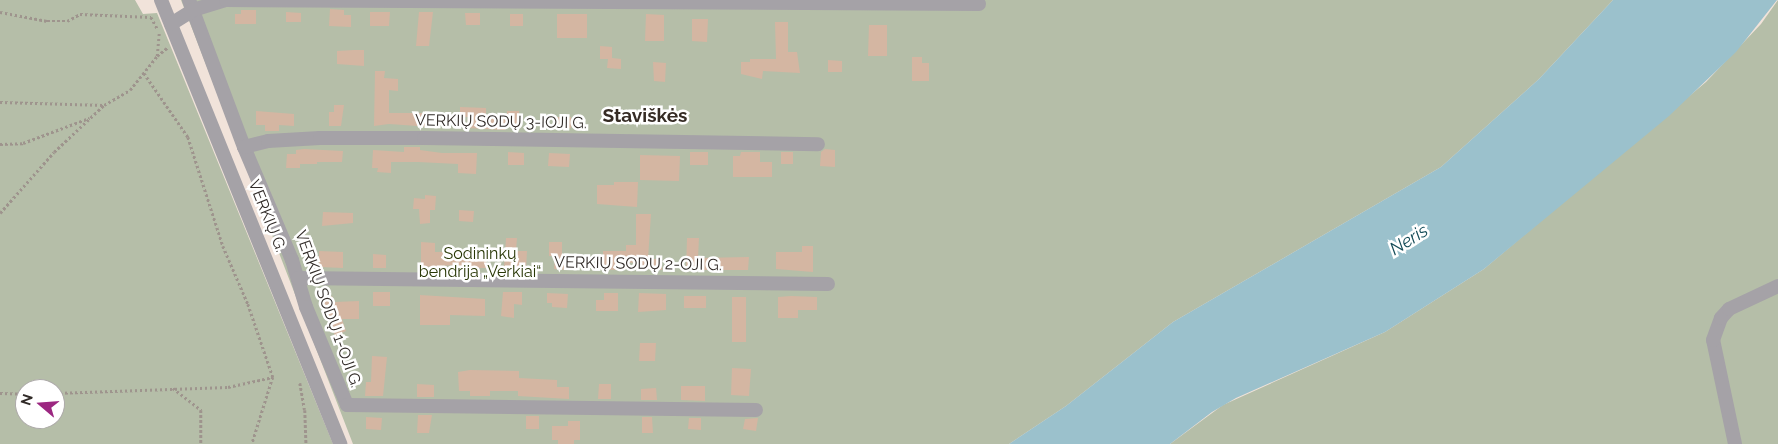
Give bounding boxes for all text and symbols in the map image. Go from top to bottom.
district label: Staviškės [603,105,687,127]
street label: VERKIŲ SODŲ 3-IOJI G. [415,111,587,133]
street label: VERKIŲ G. [244,177,290,255]
water label: Neris [1386,220,1432,260]
street label: VERKIŲ SODŲ 1-OJI G. [291,228,365,390]
park label: Sodininkų bendrija „Verkiai“ [419,244,541,282]
street label: VERKIŲ SODŲ 2-OJI G. [554,253,722,275]
north arrow [15,379,65,429]
text: N [17,392,36,407]

